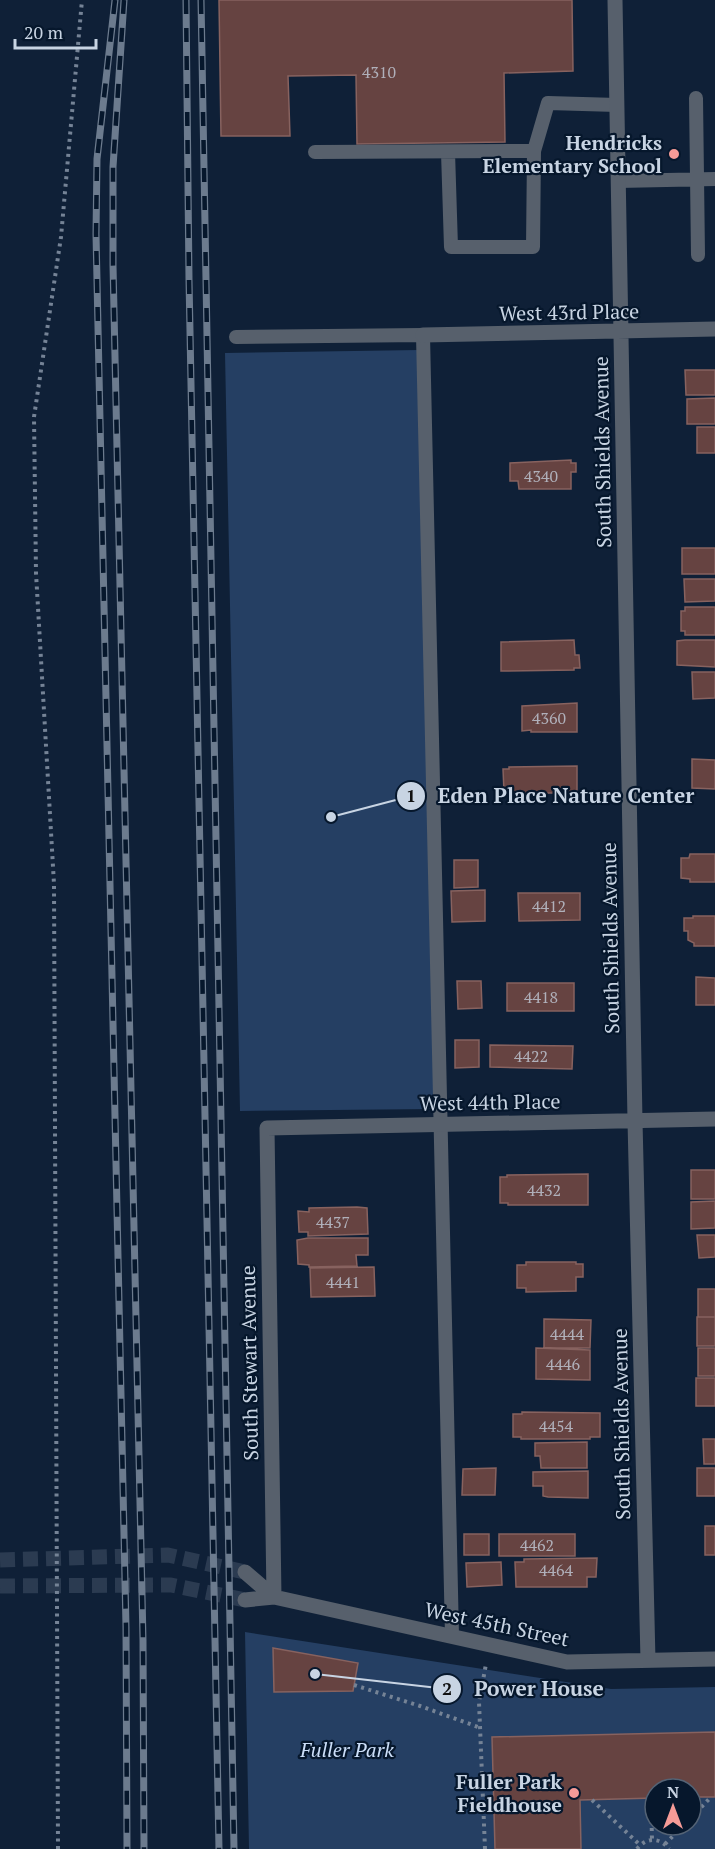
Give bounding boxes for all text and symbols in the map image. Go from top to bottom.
scale bar [15,12,96,50]
text: 20 m [24,20,64,44]
house number: 4310 [362,61,396,83]
place label: Hendricks Elementary School [483,129,662,179]
marker: Hendricks Elementary School [667,147,681,161]
street label: West 43rd Place [499,297,639,327]
street label: South Shields Avenue [587,356,617,548]
house number: 4340 [524,465,558,487]
house number: 4360 [532,707,566,729]
callout: Eden Place Nature Center [396,777,707,816]
text: Eden Place Nature Center [438,781,694,809]
text: 1 [406,783,416,807]
street label: South Shields Avenue [595,842,625,1034]
house number: 4412 [532,895,566,917]
house number: 4418 [524,986,558,1008]
house number: 4422 [514,1045,548,1067]
street label: West 44th Place [419,1087,561,1117]
house number: 4432 [527,1179,561,1201]
house number: 4437 [316,1211,350,1233]
street label: South Stewart Avenue [234,1265,264,1461]
house number: 4441 [326,1271,360,1293]
house number: 4444 [550,1323,585,1345]
street label: South Shields Avenue [606,1328,636,1520]
house number: 4446 [546,1353,581,1375]
house number: 4454 [539,1415,574,1437]
house number: 4462 [520,1534,554,1556]
house number: 4464 [539,1559,574,1581]
street label: West 45th Street [422,1596,572,1653]
callout: Power House [432,1669,616,1708]
text: Power House [474,1674,604,1702]
text: 2 [442,1676,452,1700]
park label: Fuller Park [299,1736,394,1763]
place label: Fuller Park Fieldhouse [456,1768,562,1818]
north arrow [643,1777,703,1837]
text: N [667,1781,679,1803]
marker: Fuller Park Fieldhouse [567,1786,581,1800]

